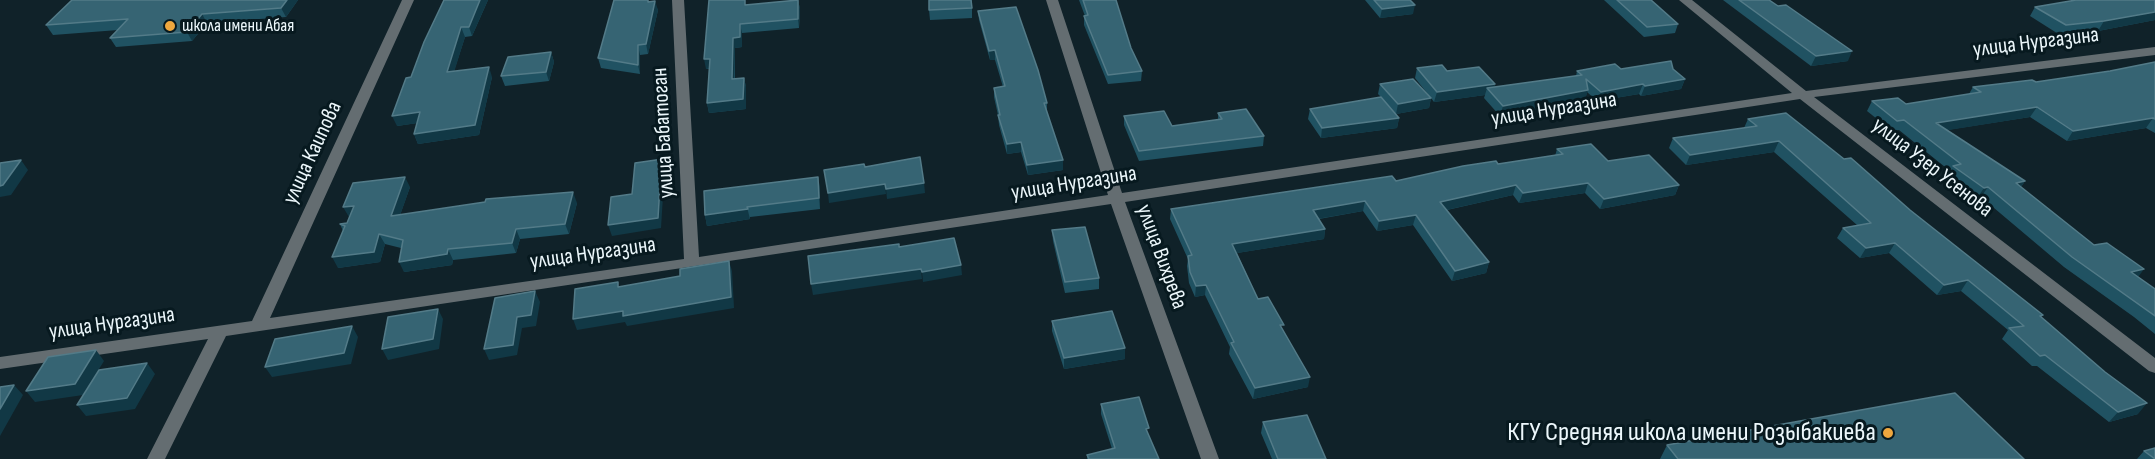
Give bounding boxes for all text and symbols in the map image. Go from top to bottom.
place label: школа имени Абая [182,15,294,37]
marker: школа имени Абая [163,19,177,33]
street label: улица Нургазина [1972,22,2100,64]
street label: улица Бабатоган [647,67,681,199]
street label: улица Нургазина [1489,87,1619,133]
street label: улица Каипова [278,98,348,208]
street label: улица Узер Усенова [1866,113,1998,223]
street label: улица Нургазина [1009,161,1139,207]
street label: улица Вихрева [1130,201,1192,313]
street label: улица Нургазина [528,232,658,276]
street label: улица Нургазина [47,302,177,346]
place label: КГУ Средняя школа имени Розыбакиева [1507,417,1876,449]
marker: КГУ Средняя школа имени Розыбакиева [1881,426,1895,440]

